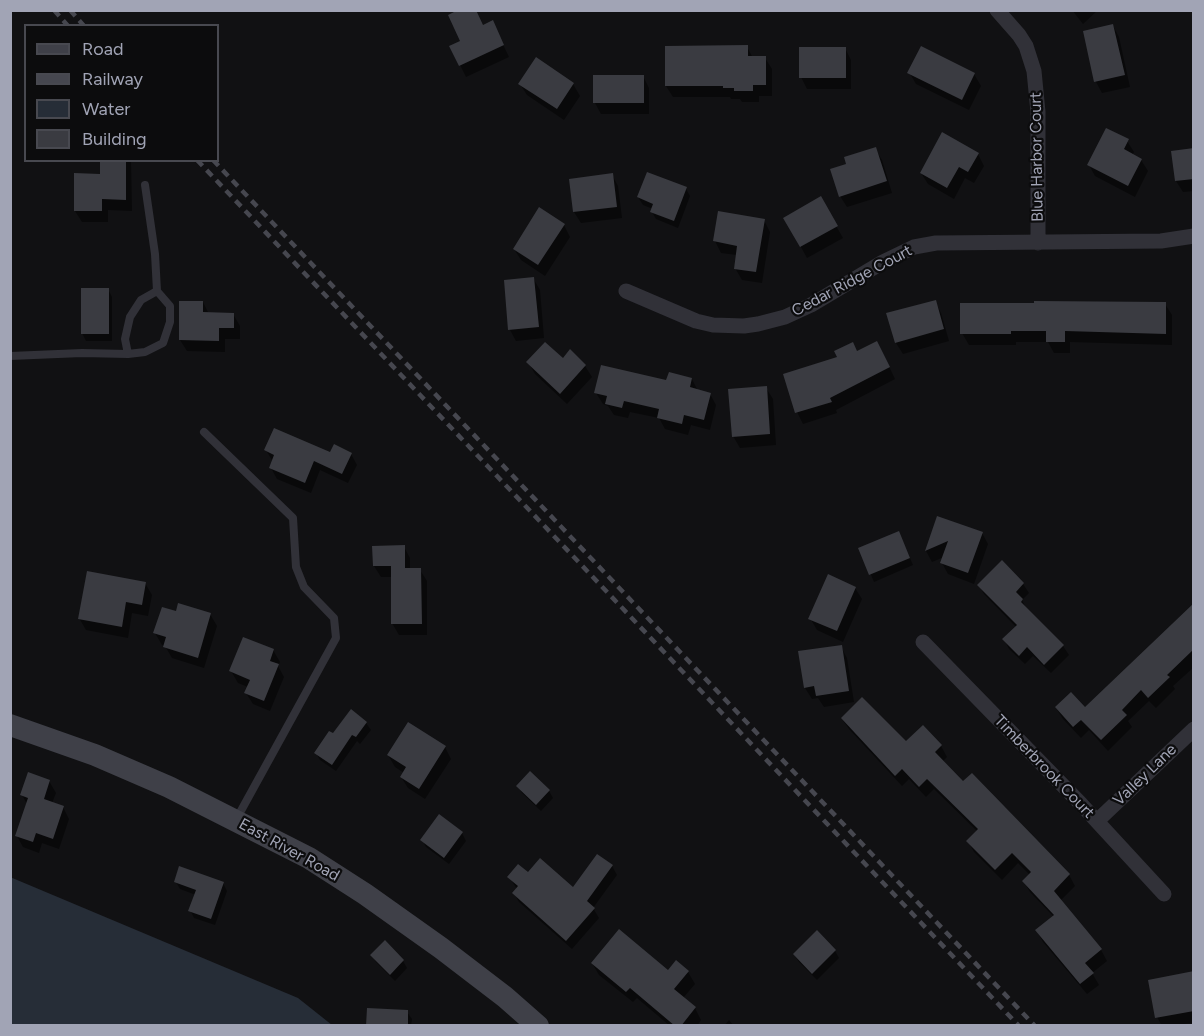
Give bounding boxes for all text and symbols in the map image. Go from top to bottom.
legend [24,24,219,162]
text: Road [82,38,123,60]
text: Railway [82,68,143,90]
street label: Blue Harbor Court [1026,92,1048,222]
text: Water [82,98,130,120]
text: Building [82,128,147,150]
street label: Cedar Ridge Court [789,241,915,321]
street label: Timberbrook Court [990,711,1098,823]
street label: Valley Lane [1109,740,1181,810]
street label: East River Road [235,814,343,886]

